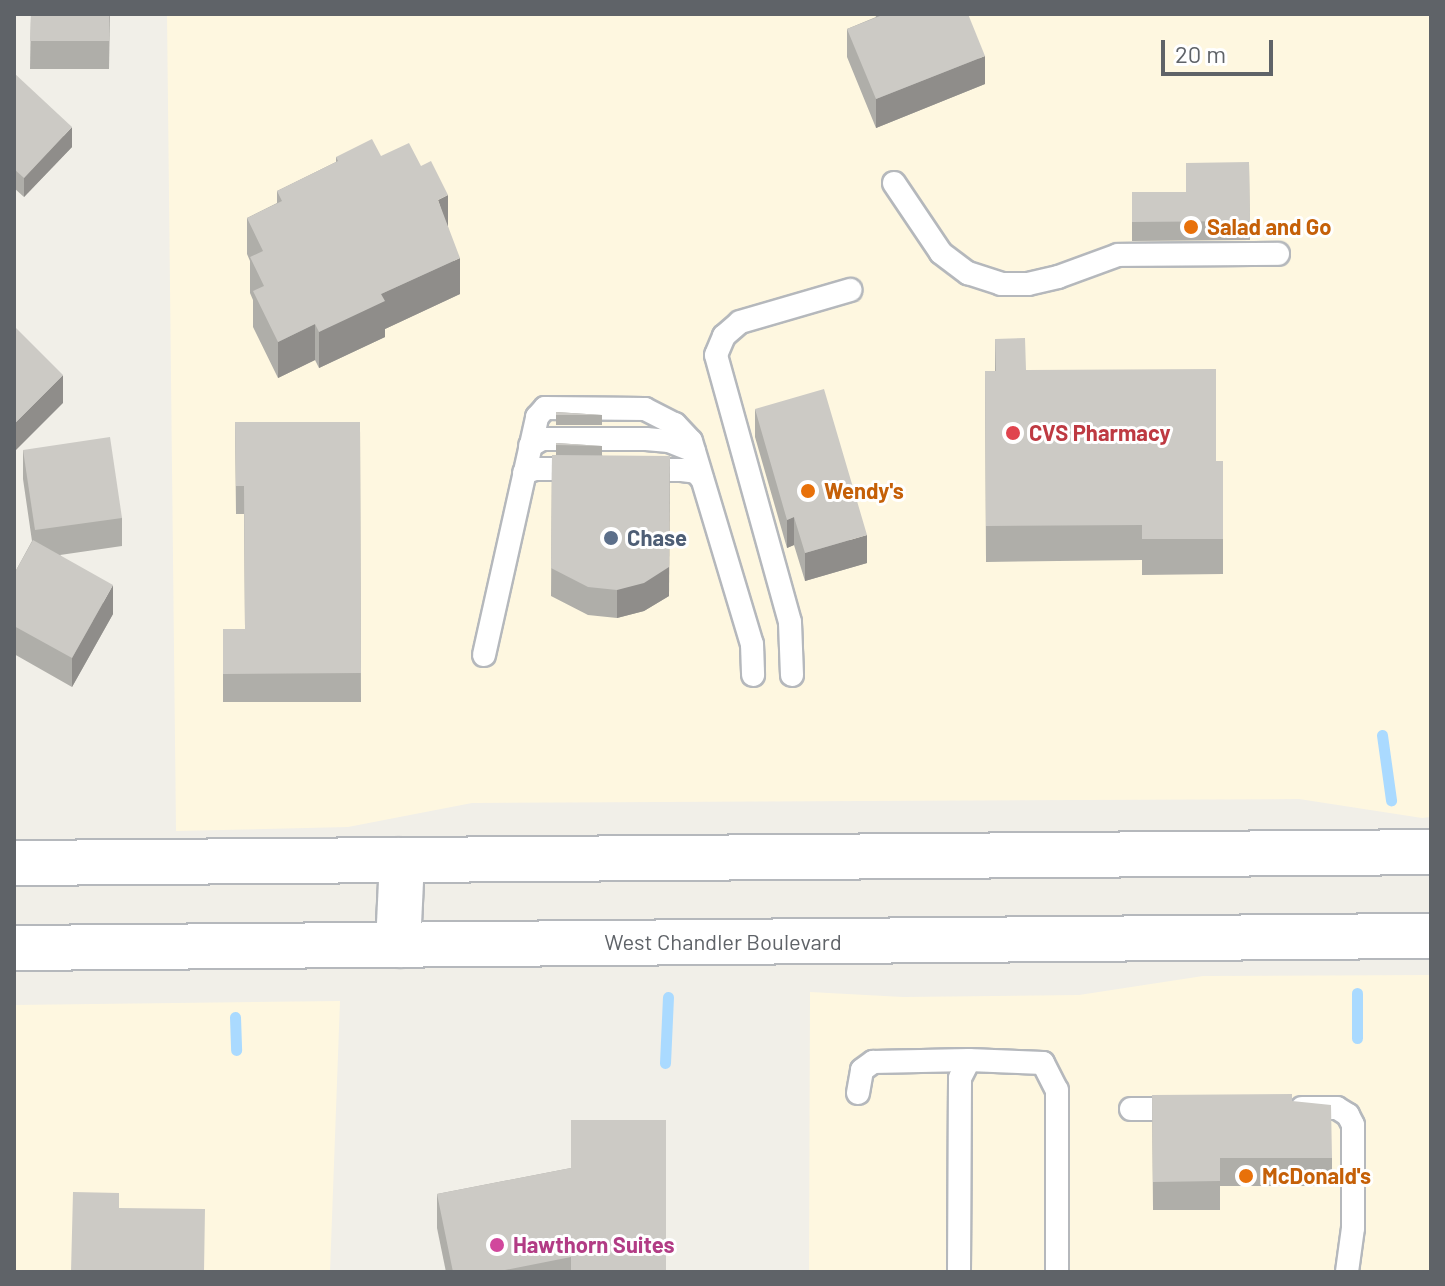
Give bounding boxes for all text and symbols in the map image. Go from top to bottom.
scale bar [1165,24,1277,74]
text: 20 m [1175,39,1226,68]
place label: Salad and Go [1207,214,1332,240]
marker: Salad and Go [1182,218,1200,236]
place label: CVS Pharmacy [1029,420,1171,446]
marker: CVS Pharmacy [1004,424,1022,442]
place label: Wendy's [824,478,904,504]
marker: Wendy's [799,482,817,500]
place label: Chase [627,525,687,551]
marker: Chase [602,529,620,547]
street label: West Chandler Boulevard [604,929,842,955]
place label: McDonald's [1262,1163,1371,1189]
marker: McDonald's [1237,1167,1255,1185]
place label: Hawthorn Suites [513,1232,675,1258]
marker: Hawthorn Suites [488,1236,506,1254]

